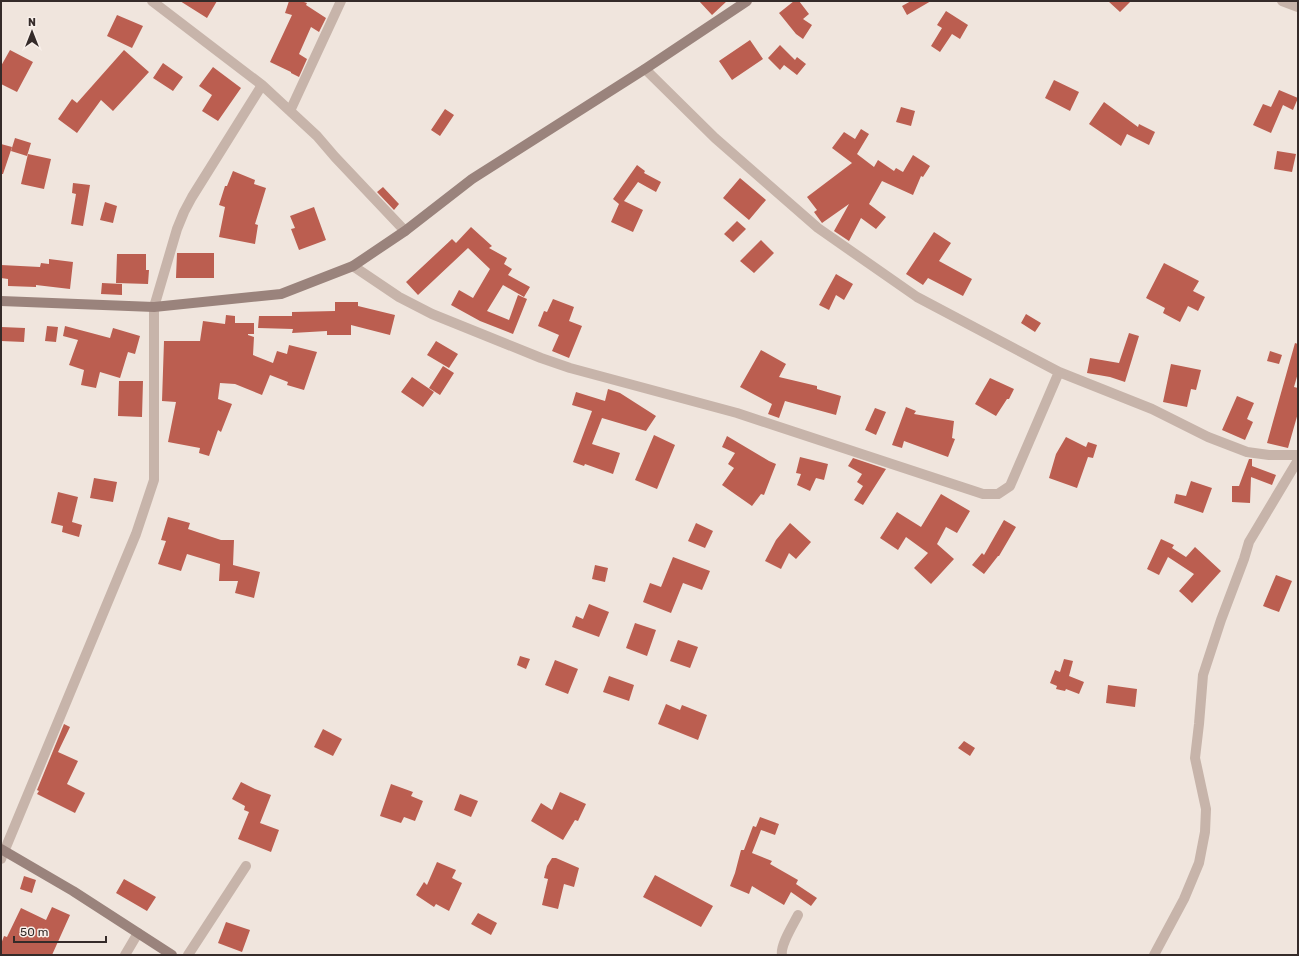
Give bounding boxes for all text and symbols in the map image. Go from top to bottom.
north arrow [12,12,52,52]
text: N [28,16,36,29]
scale bar [14,918,106,944]
text: 50 m [20,925,48,939]

